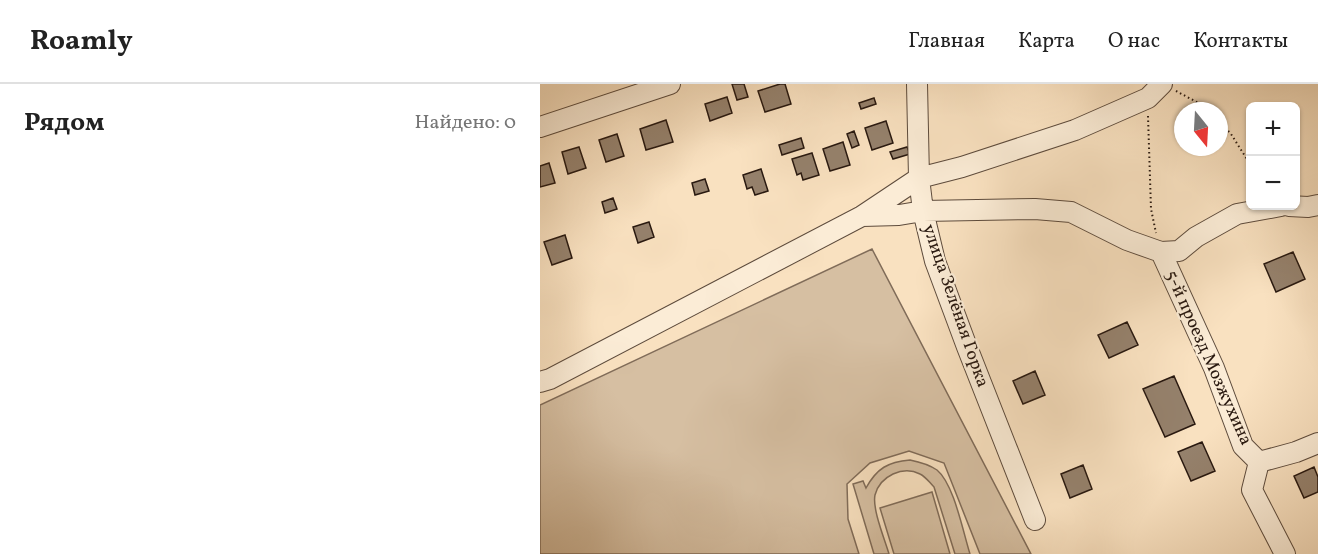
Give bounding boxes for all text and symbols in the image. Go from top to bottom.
text: Roamly [30,22,133,61]
text: Главная [908,27,985,56]
text: Карта [1018,27,1075,56]
text: О нас [1108,27,1160,56]
text: Контакты [1193,27,1288,56]
north arrow [1174,102,1228,156]
map controls [1246,102,1300,210]
button: + [1246,102,1300,156]
text: Рядом [24,105,104,141]
text: Найдено: 0 [414,109,516,137]
button: − [1246,156,1300,210]
street label: улица Зелёная Горка [915,221,995,391]
street label: 5-й проезд Мозжухина [1158,266,1258,450]

